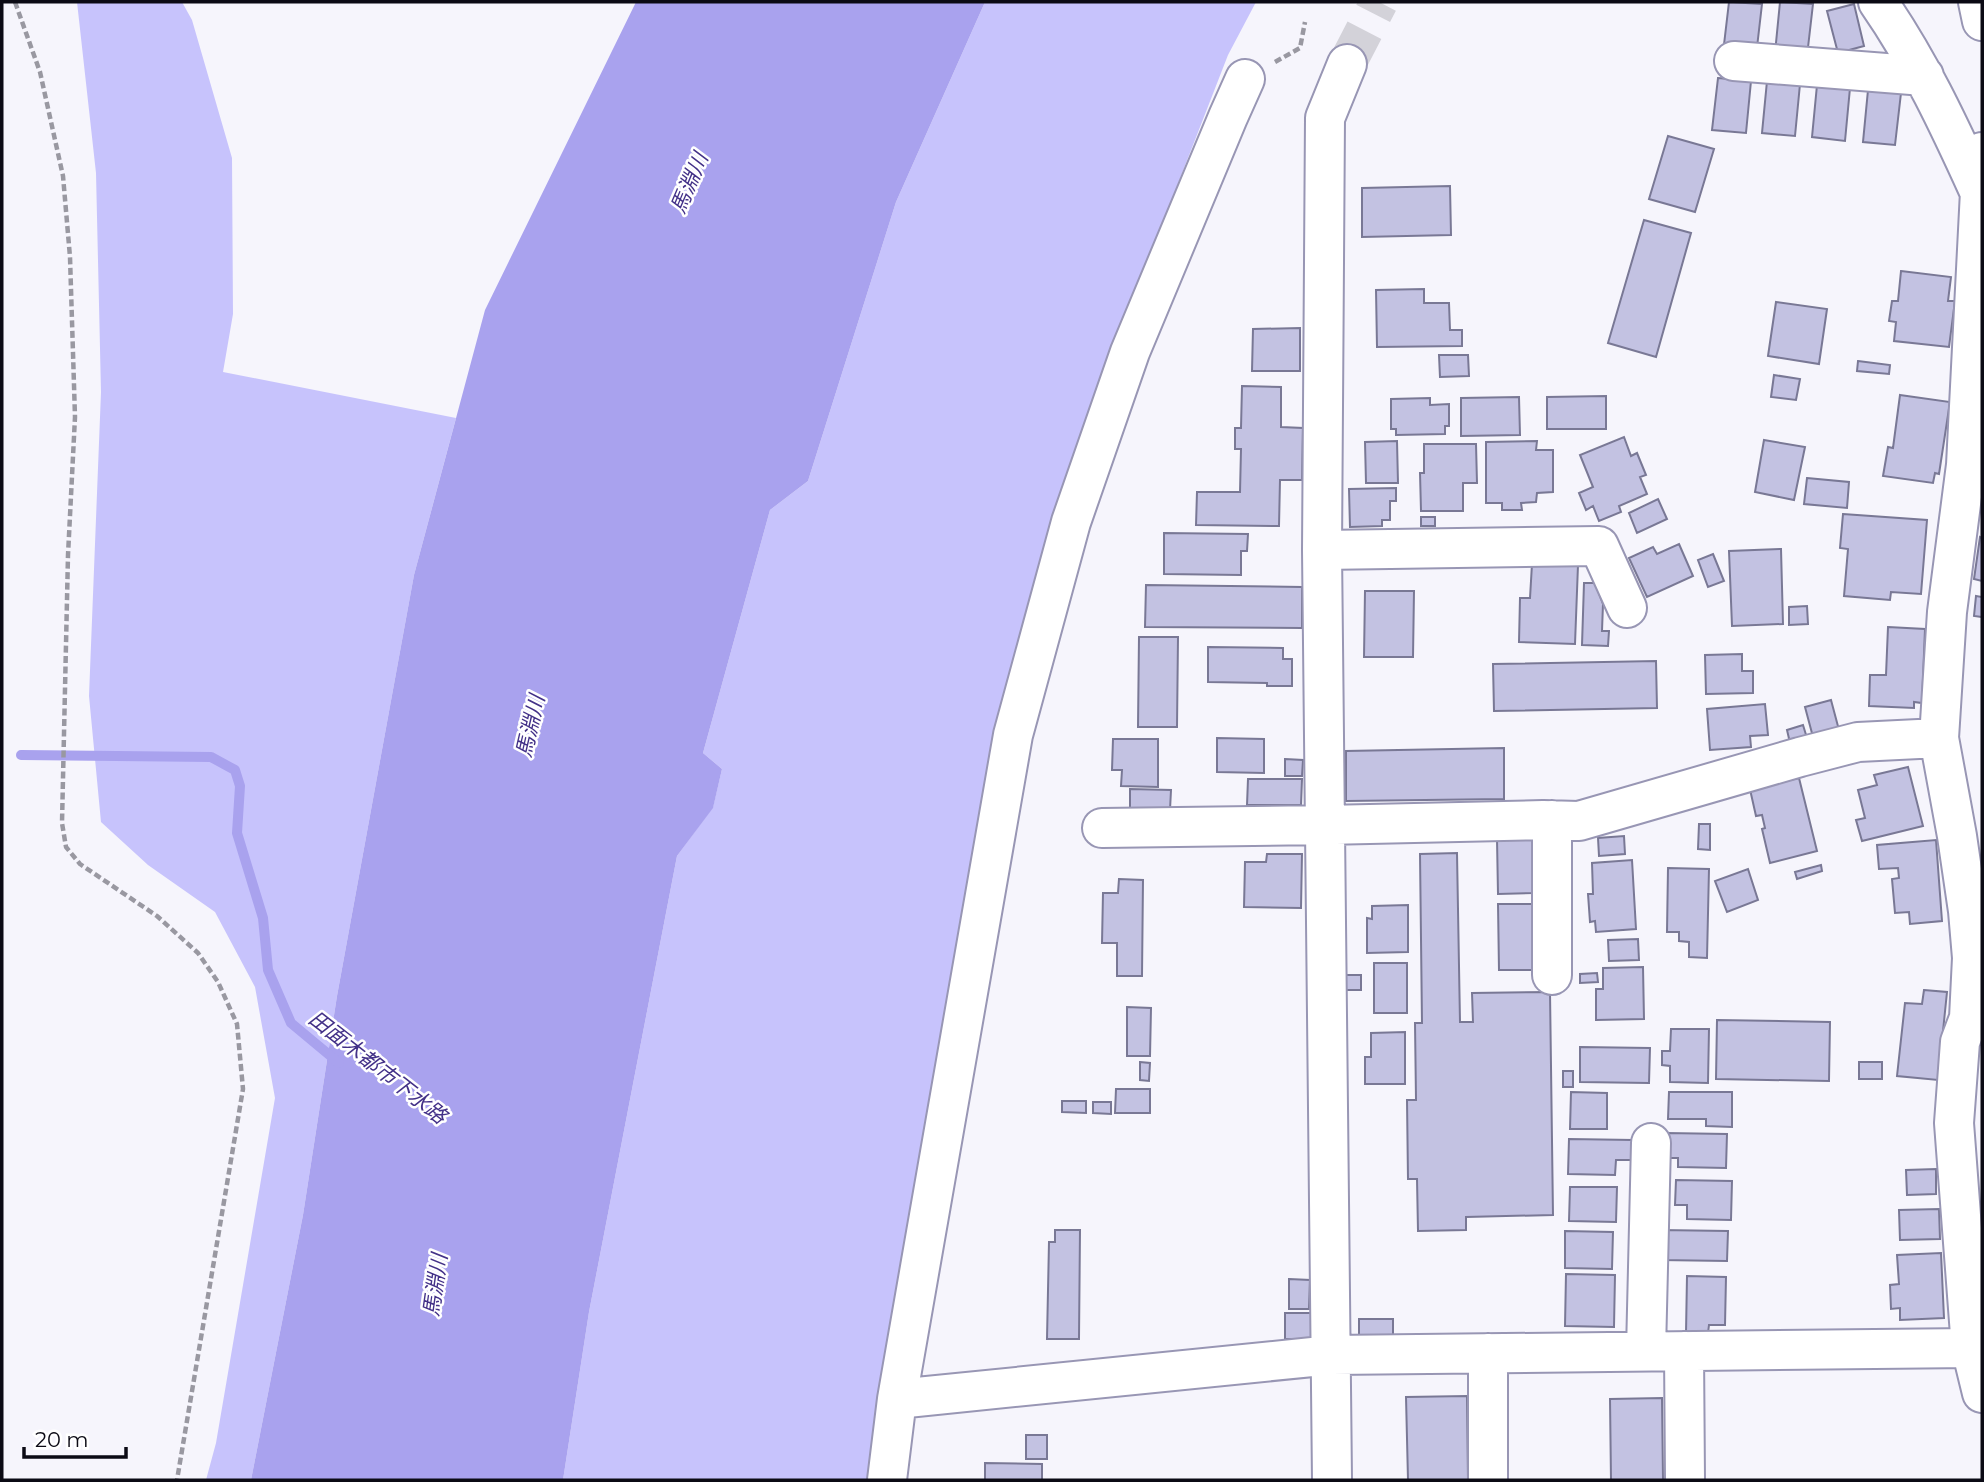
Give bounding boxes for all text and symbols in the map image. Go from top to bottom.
water label: 馬淵川 [665,147,714,217]
water label: 馬淵川 [511,691,550,760]
water label: 田面木都市下水路 [304,1005,453,1130]
water label: 馬淵川 [418,1250,452,1318]
scale bar [24,1416,126,1460]
text: 20 m [35,1427,89,1452]

